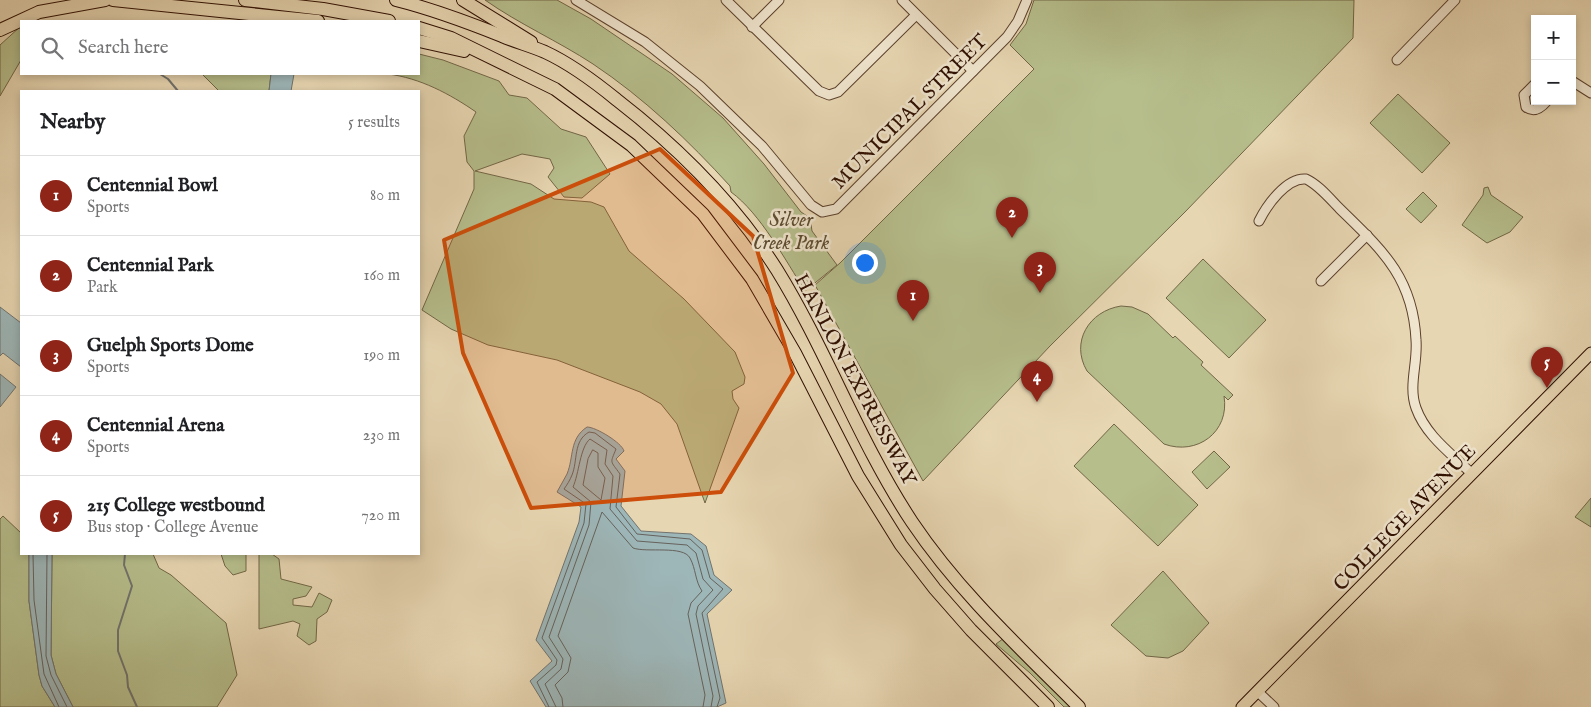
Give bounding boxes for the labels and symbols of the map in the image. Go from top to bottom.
street label: MUNICIPAL STREET [827,29,993,195]
pin: 2 [996,197,1028,238]
park label: Silver Creek Park [753,208,829,256]
your location [852,250,878,276]
pin: 3 [1024,252,1056,293]
street label: HANLON EXPRESSWAY [788,270,922,491]
pin: 1 [897,280,929,321]
pin: 5 [1531,347,1563,388]
pin: 4 [1021,361,1053,402]
street label: COLLEGE AVENUE [1328,439,1482,597]

